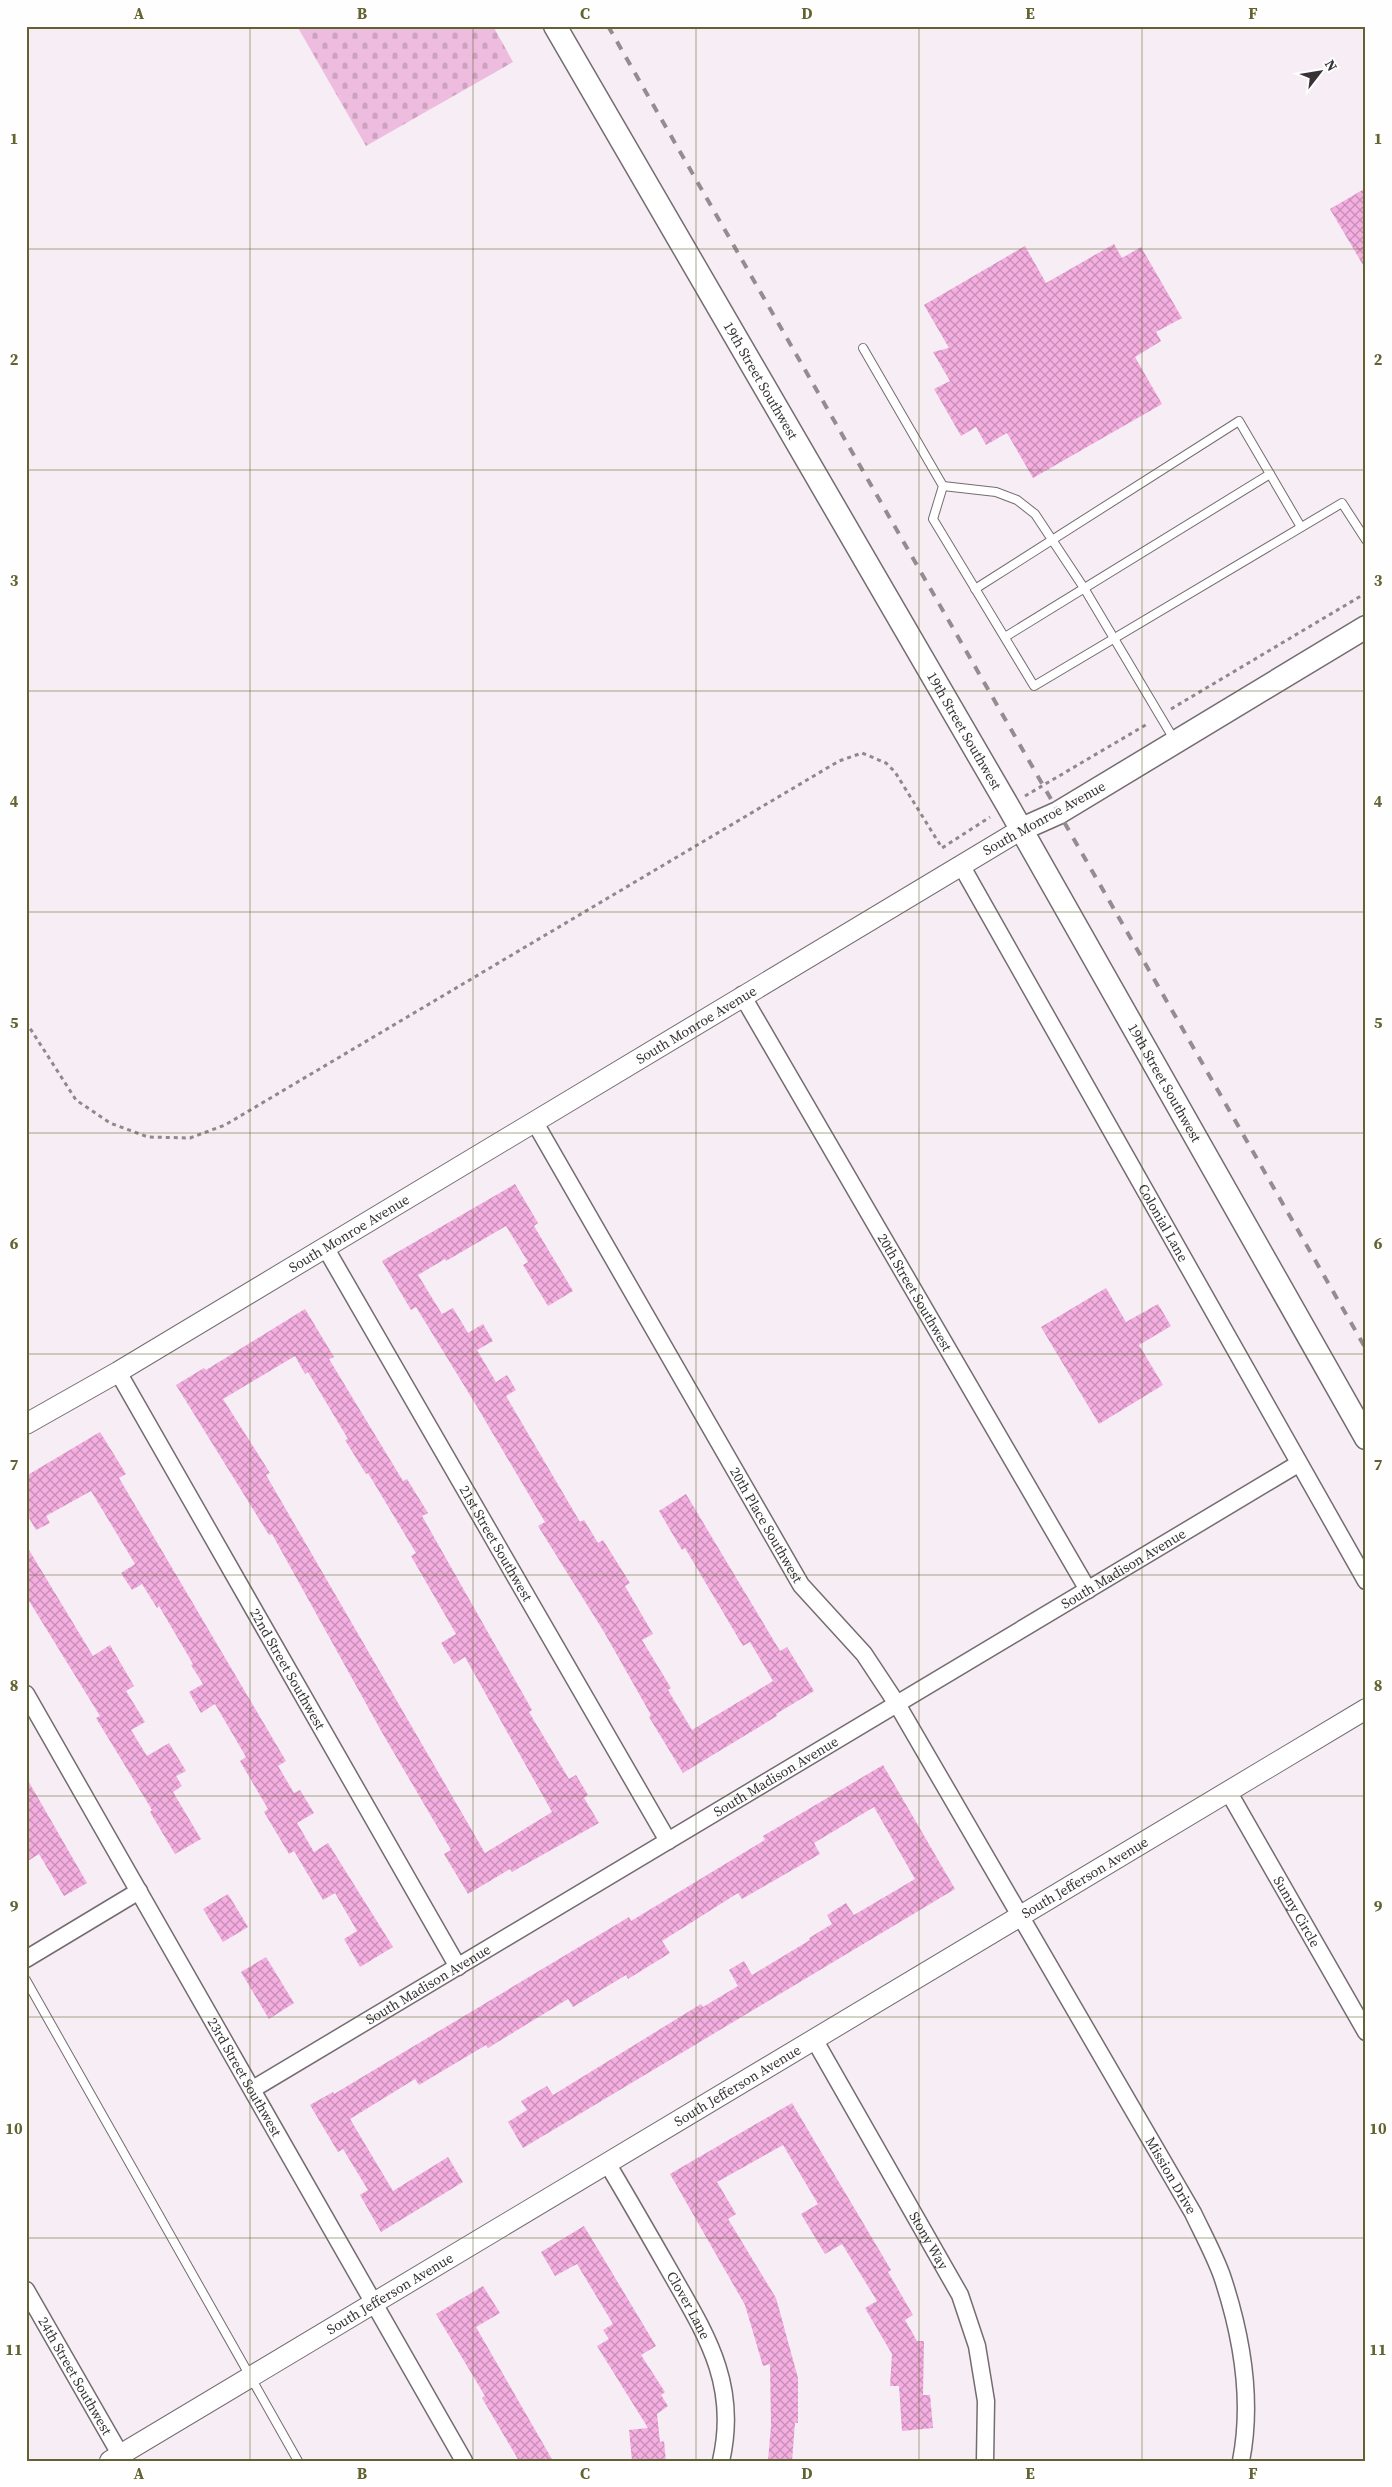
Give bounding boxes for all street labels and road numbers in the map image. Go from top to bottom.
street label: 19th Street Southwest [719,318,803,444]
street label: 19th Street Southwest [922,668,1007,794]
street label: South Monroe Avenue [979,776,1109,860]
street label: South Monroe Avenue [632,981,760,1069]
street label: 19th Street Southwest [1123,1020,1207,1146]
street label: Colonial Lane [1133,1180,1193,1265]
street label: South Monroe Avenue [285,1189,413,1277]
street label: 20th Street Southwest [873,1230,957,1355]
street label: 20th Place Southwest [725,1463,808,1587]
street label: 21st Street Southwest [455,1481,538,1605]
street label: South Madison Avenue [1057,1523,1189,1614]
street label: 22nd Street Southwest [245,1605,331,1734]
street label: South Madison Avenue [709,1731,842,1822]
street label: South Jefferson Avenue [1018,1832,1152,1923]
street label: Sunny Circle [1269,1872,1325,1951]
street label: South Madison Avenue [362,1939,494,2029]
street label: 23rd Street Southwest [203,2014,287,2141]
street label: South Jefferson Avenue [670,2040,804,2131]
street label: Mission Drive [1141,2133,1202,2218]
street label: Stony Way [904,2208,954,2274]
street label: South Jefferson Avenue [323,2248,457,2339]
street label: Clover Lane [662,2268,715,2343]
street label: 24th Street Southwest [33,2313,117,2439]

